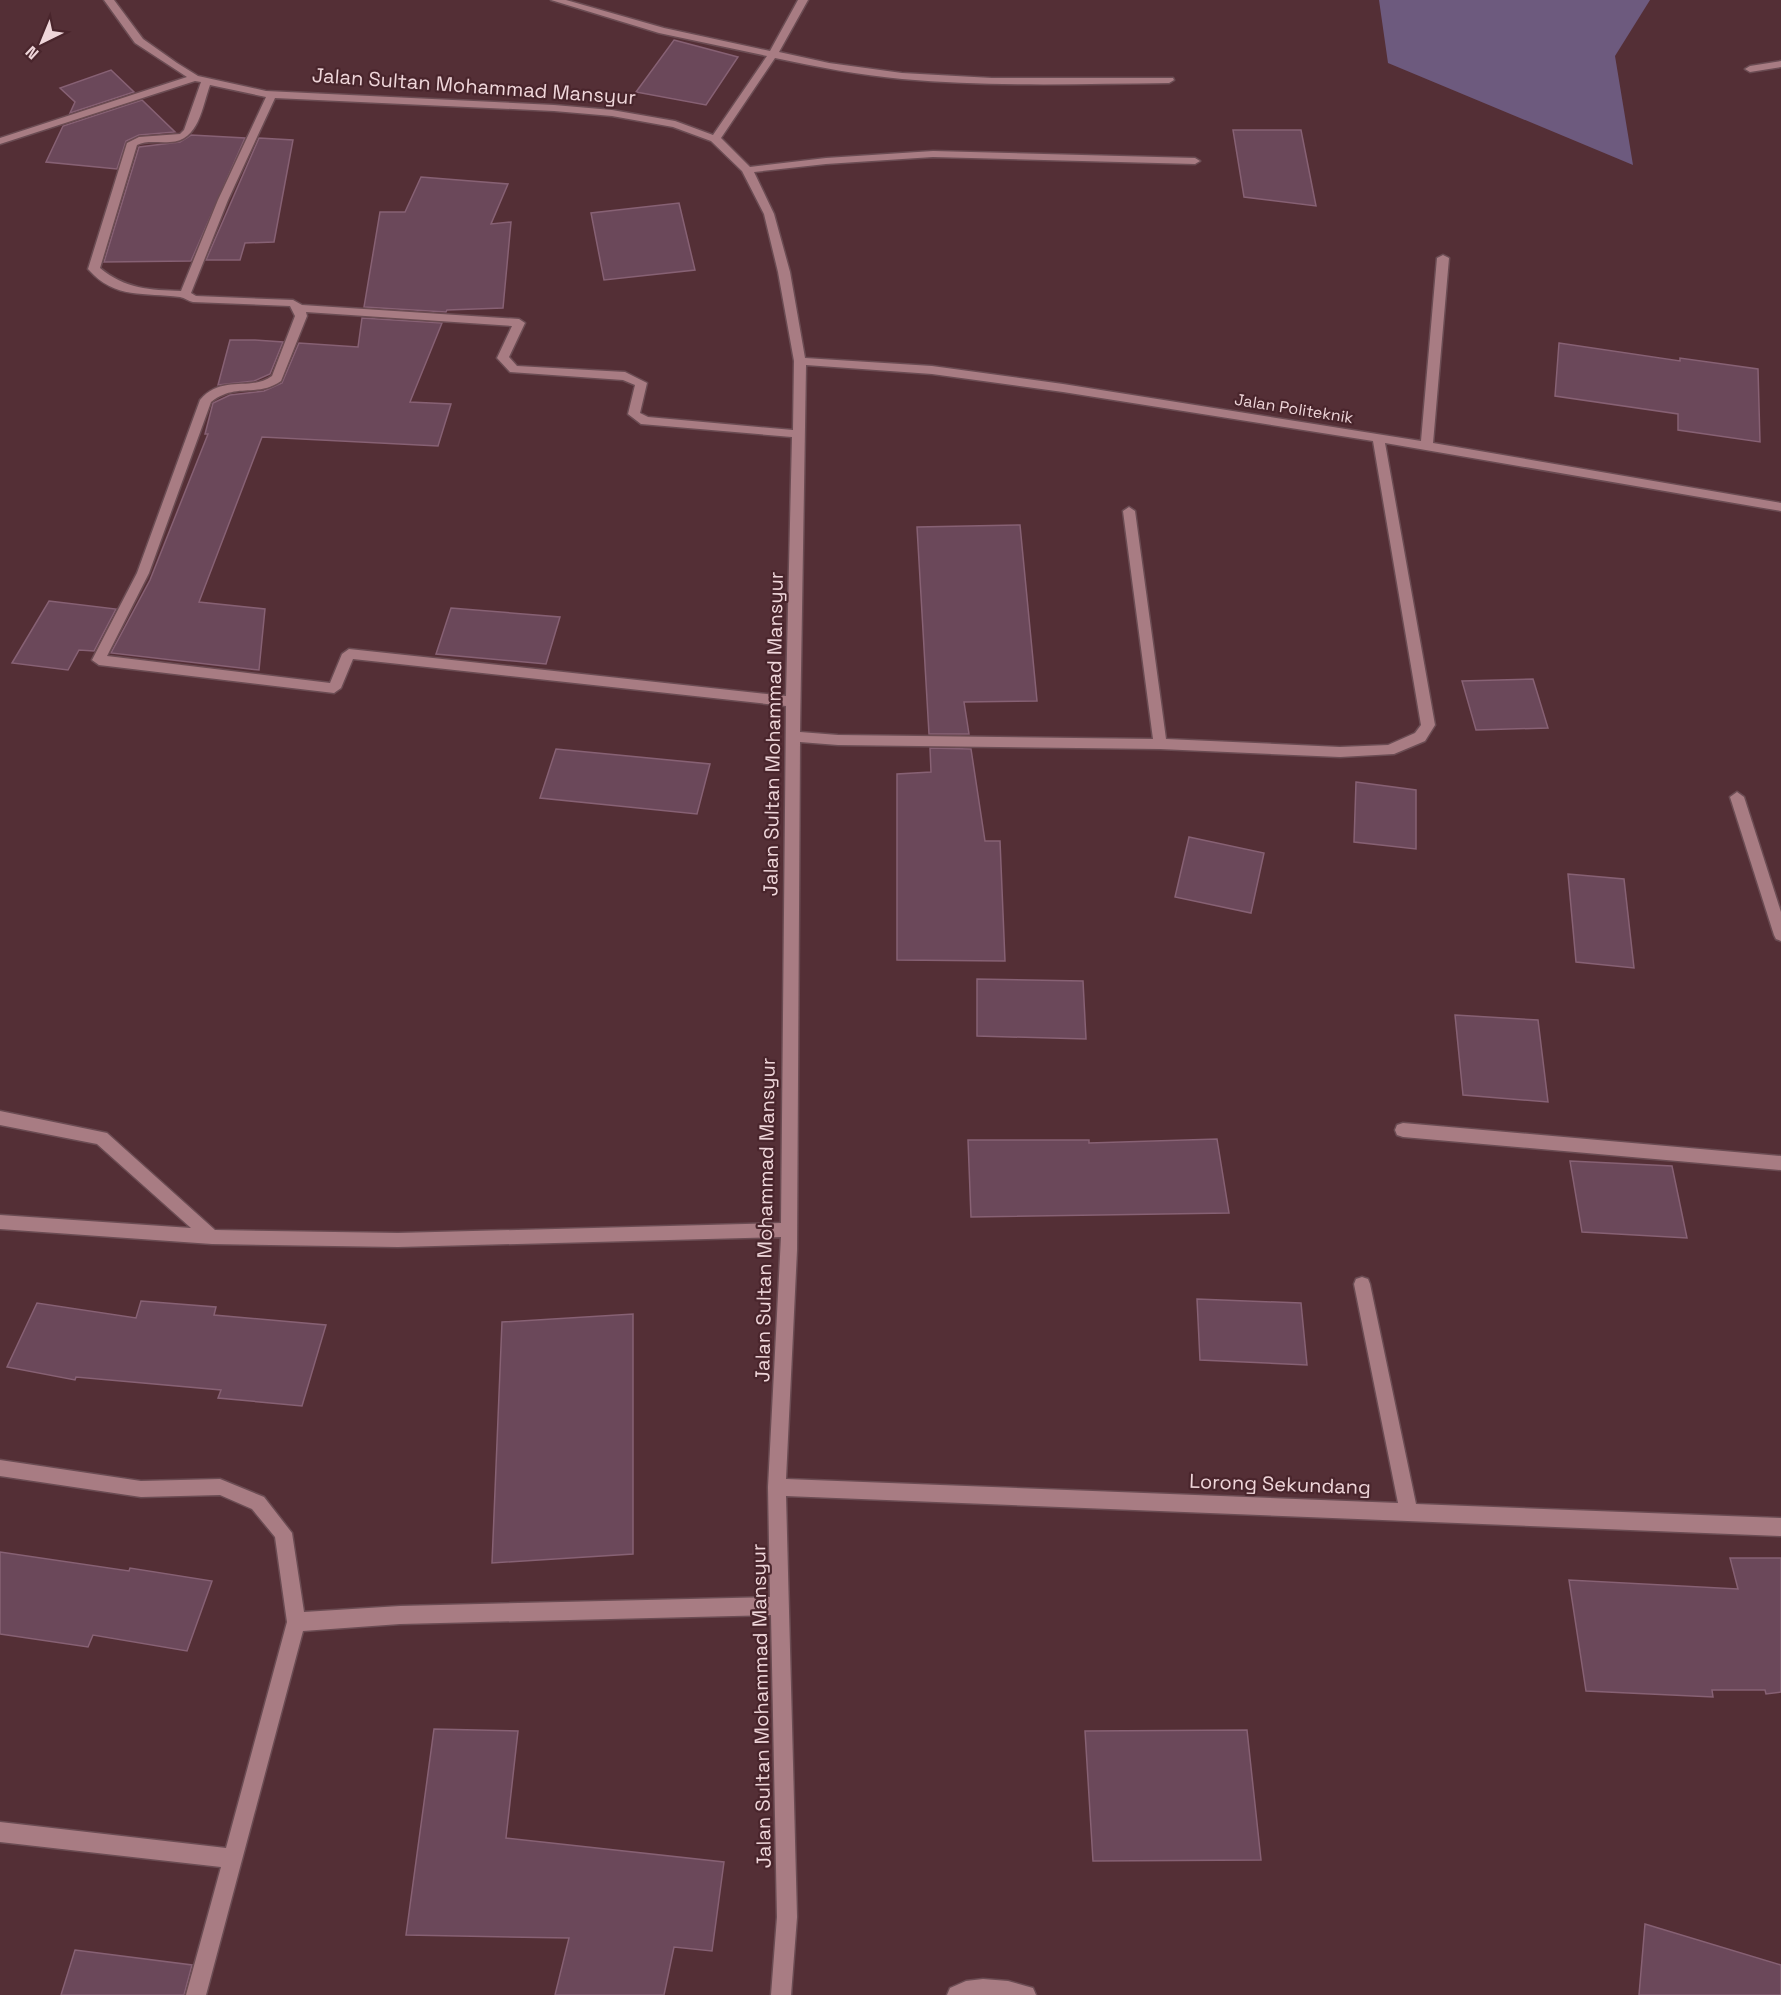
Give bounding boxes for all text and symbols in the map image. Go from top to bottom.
north arrow [12,12,72,72]
text: N [21,41,43,64]
street label: Jalan Sultan Mohammad Mansyur [311,62,637,110]
street label: Jalan Politeknik [1233,389,1355,428]
street label: Jalan Sultan Mohammad Mansyur [757,571,789,897]
street label: Jalan Sultan Mohammad Mansyur [749,1057,781,1383]
street label: Lorong Sekundang [1189,1468,1371,1500]
street label: Jalan Sultan Mohammad Mansyur [745,1543,777,1869]

